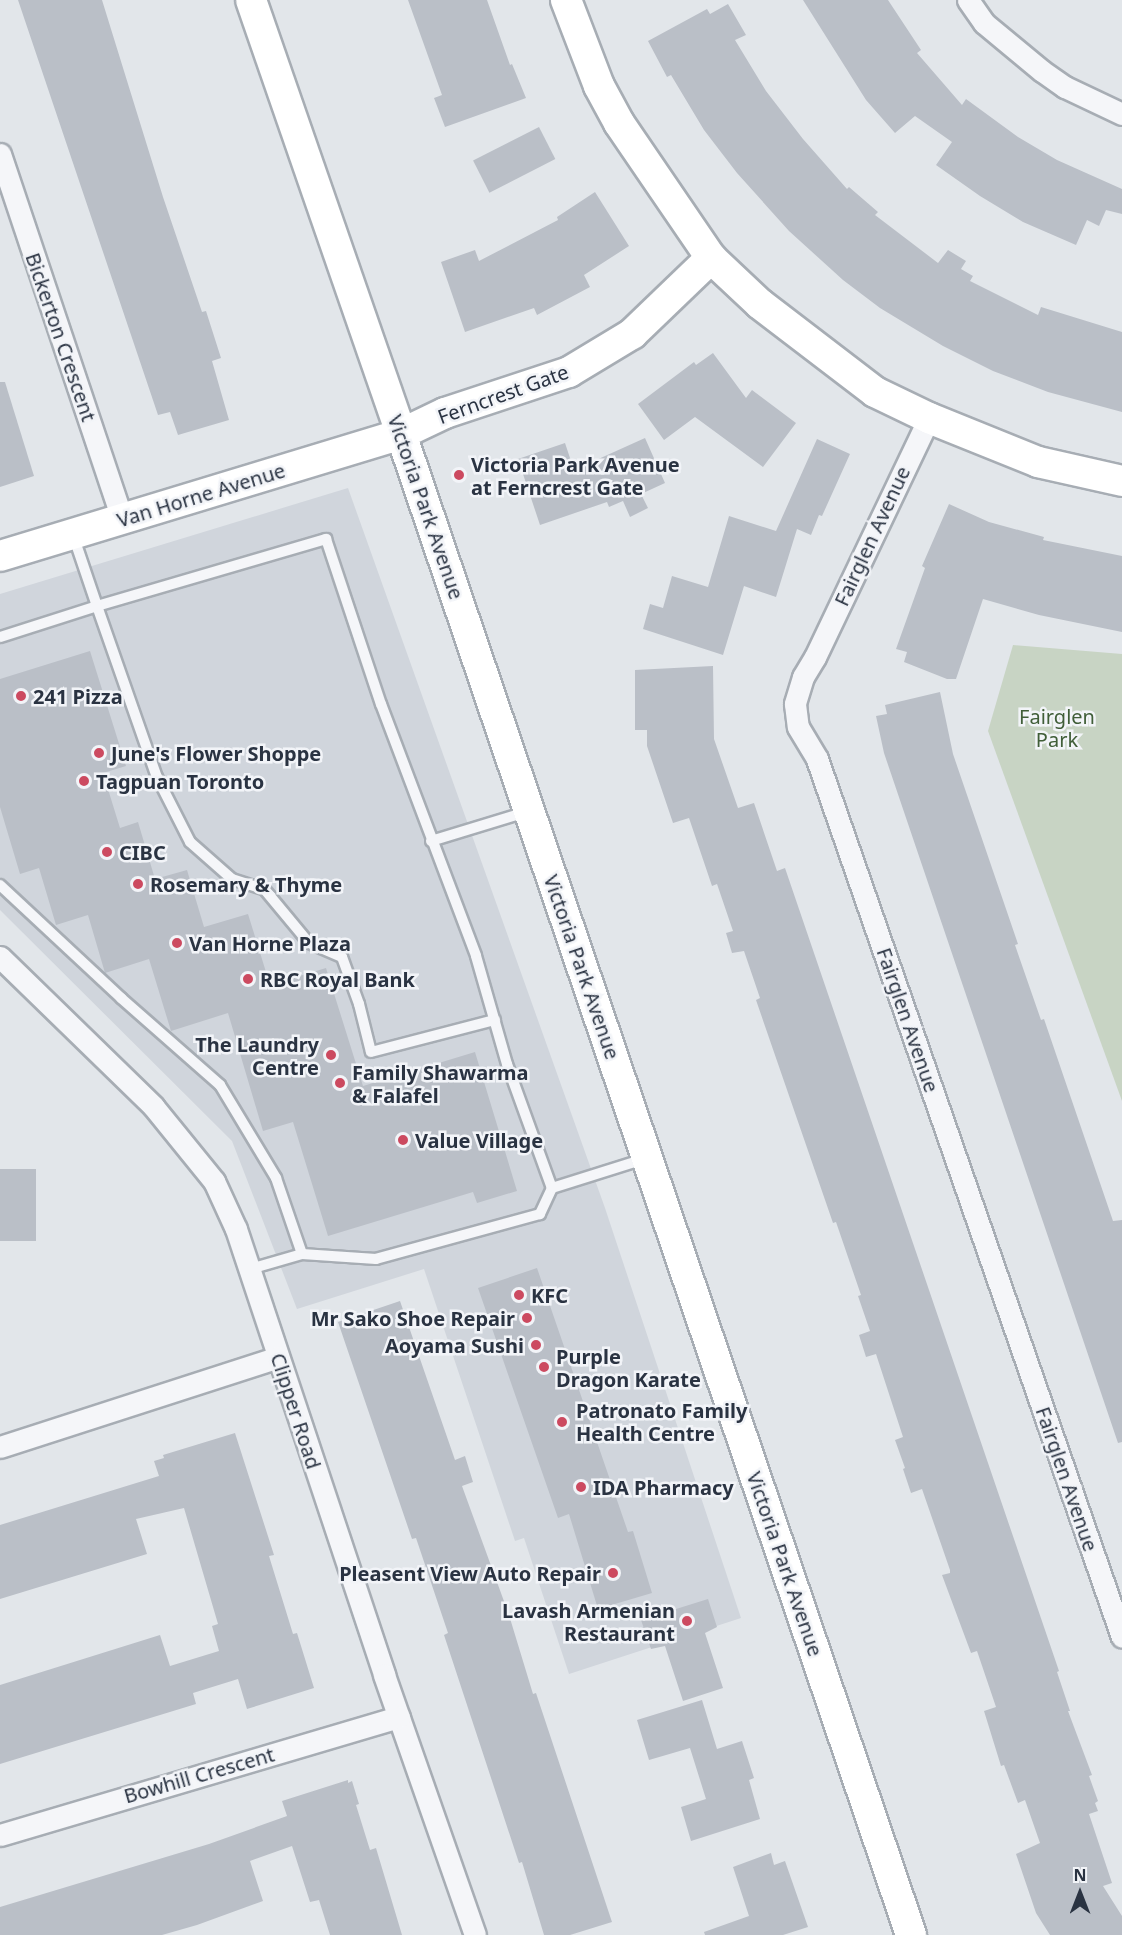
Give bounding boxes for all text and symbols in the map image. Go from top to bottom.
street label: Bickerton Crescent [21,250,101,424]
street label: Ferncrest Gate [434,359,572,429]
street label: Victoria Park Avenue [383,412,469,602]
place label: Victoria Park Avenue at Ferncrest Gate [471,452,680,499]
street label: Van Horne Avenue [114,458,288,532]
street label: Fairglen Avenue [829,462,915,610]
marker: Victoria Park Avenue at Ferncrest Gate [452,468,466,482]
place label: 241 Pizza [33,684,123,708]
marker: 241 Pizza [14,689,28,703]
park label: Fairglen Park [1019,705,1095,752]
place label: June's Flower Shoppe [111,741,321,765]
marker: June's Flower Shoppe [92,746,106,760]
place label: Tagpuan Toronto [96,769,264,793]
marker: Tagpuan Toronto [77,774,91,788]
place label: CIBC [119,840,166,864]
marker: CIBC [100,845,114,859]
place label: Rosemary & Thyme [150,872,342,896]
street label: Victoria Park Avenue [539,872,625,1062]
marker: Rosemary & Thyme [131,877,145,891]
place label: Van Horne Plaza [189,931,351,955]
marker: Van Horne Plaza [170,936,184,950]
street label: Fairglen Avenue [872,945,944,1095]
place label: RBC Royal Bank [260,967,415,991]
marker: RBC Royal Bank [241,972,255,986]
place label: The Laundry Centre [195,1032,319,1079]
marker: The Laundry Centre [324,1048,338,1062]
place label: Family Shawarma & Falafel [352,1060,529,1107]
marker: Family Shawarma & Falafel [333,1076,347,1090]
place label: Value Village [415,1128,543,1152]
marker: Value Village [396,1133,410,1147]
place label: KFC [531,1283,568,1307]
marker: KFC [512,1288,526,1302]
place label: Mr Sako Shoe Repair [311,1306,515,1330]
marker: Mr Sako Shoe Repair [520,1311,534,1325]
place label: Aoyama Sushi [385,1333,524,1357]
marker: Aoyama Sushi [529,1338,543,1352]
place label: Purple Dragon Karate [556,1344,701,1391]
street label: Clipper Road [266,1350,326,1472]
marker: Purple Dragon Karate [537,1360,551,1374]
place label: Patronato Family Health Centre [576,1398,747,1445]
street label: Fairglen Avenue [1031,1404,1103,1554]
marker: Patronato Family Health Centre [553,1413,571,1431]
street label: Victoria Park Avenue [742,1469,828,1659]
place label: IDA Pharmacy [593,1475,734,1499]
marker: IDA Pharmacy [574,1480,588,1494]
place label: Pleasent View Auto Repair [339,1561,601,1585]
marker: Pleasent View Auto Repair [606,1566,620,1580]
place label: Lavash Armenian Restaurant [502,1598,675,1645]
marker: Lavash Armenian Restaurant [680,1614,694,1628]
street label: Bowhill Crescent [121,1742,277,1808]
north arrow [1050,1863,1110,1923]
text: N [1073,1864,1087,1886]

